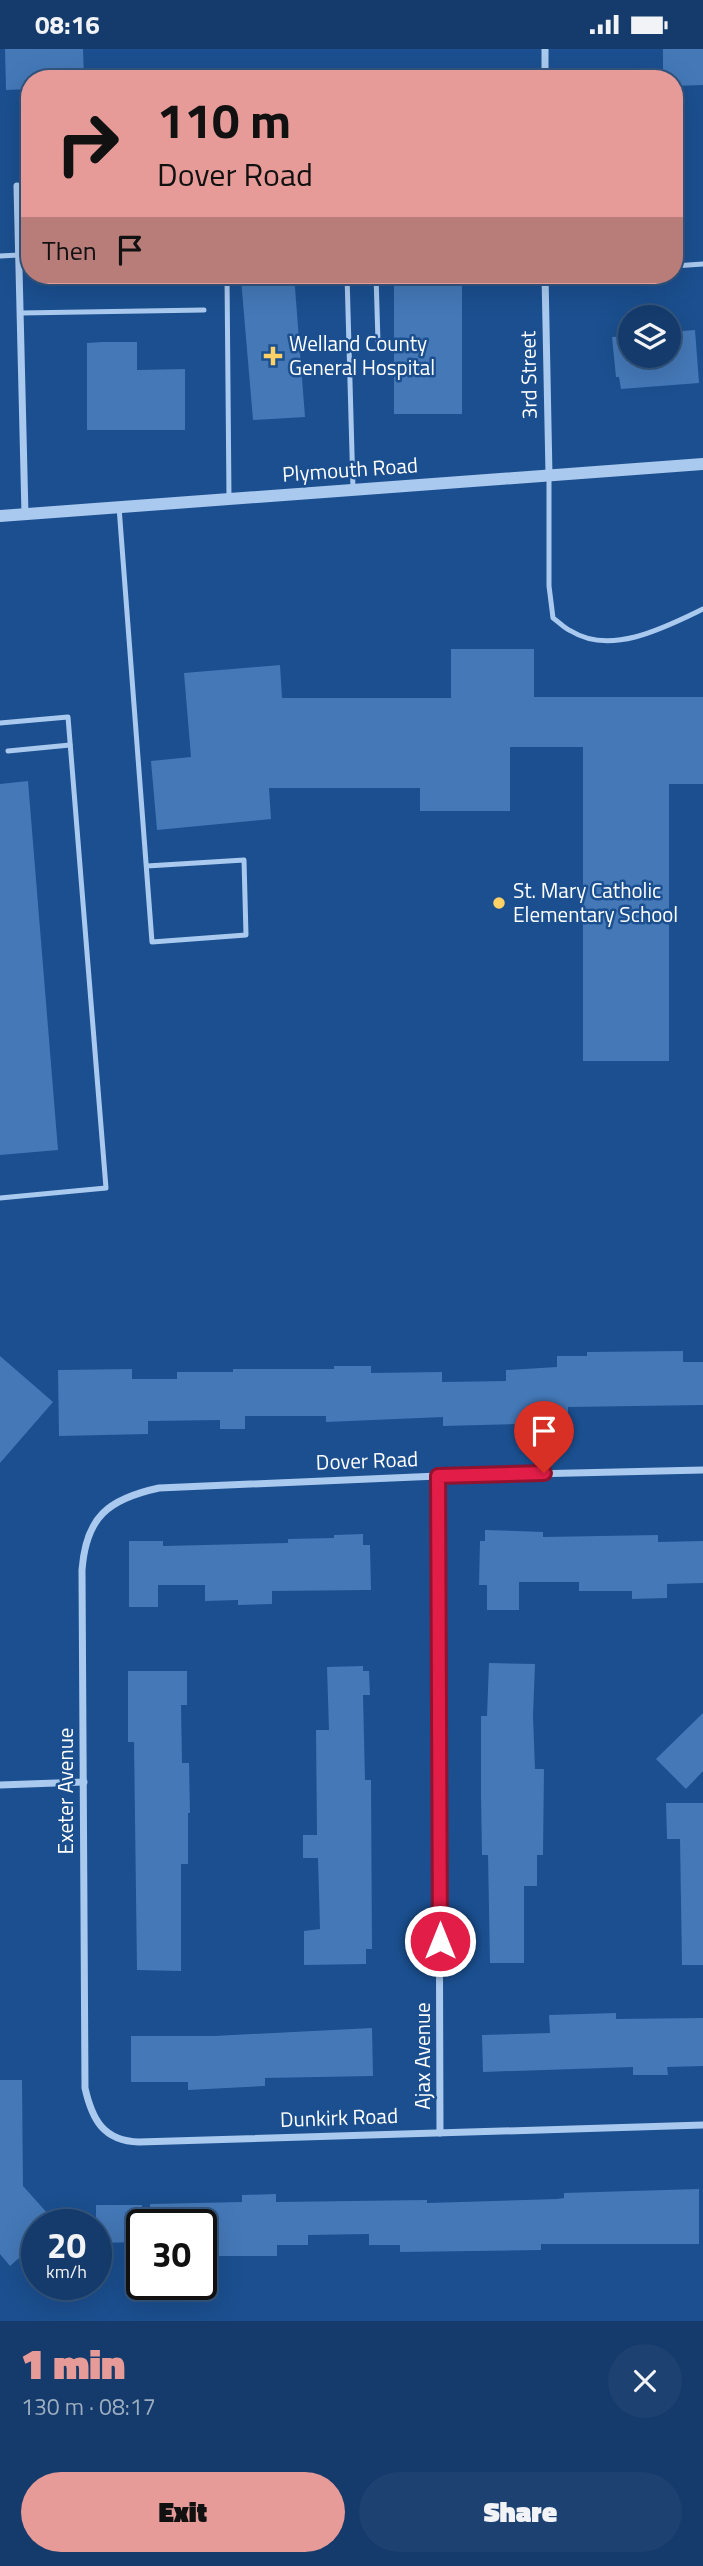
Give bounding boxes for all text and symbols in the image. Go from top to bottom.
text: 08:16 [35,5,100,44]
text: 110 m [157,82,291,157]
icon: right [42,98,133,189]
text: Dover Road [157,150,313,198]
text: Then [42,231,97,270]
icon: arrive [111,231,149,269]
map controls [618,305,681,368]
button: layers [618,305,681,368]
place label: Welland County General Hospital [289,327,435,383]
street label: 3rd Street [511,330,545,420]
marker: Welland County General Hospital [263,346,283,366]
street label: Plymouth Road [281,448,419,490]
place label: St. Mary Catholic Elementary School [513,874,678,930]
marker: St. Mary Catholic Elementary School [491,895,507,911]
pin [514,1401,574,1473]
icon: arrive [525,1412,563,1450]
street label: Dover Road [315,1442,419,1478]
street label: Exeter Avenue [49,1728,81,1854]
position arrow [403,1904,477,1978]
street label: Ajax Avenue [406,2002,438,2110]
street label: Dunkirk Road [279,2099,399,2135]
speed limit sign: 30 [126,2209,217,2300]
text: 20 [47,2218,86,2272]
text: km/h [46,2258,87,2285]
text: 1 min [21,2331,125,2395]
button: close [608,2344,682,2418]
text: 130 m · 08:17 [21,2389,156,2424]
button: Exit [21,2472,345,2552]
button: Share [359,2472,682,2552]

